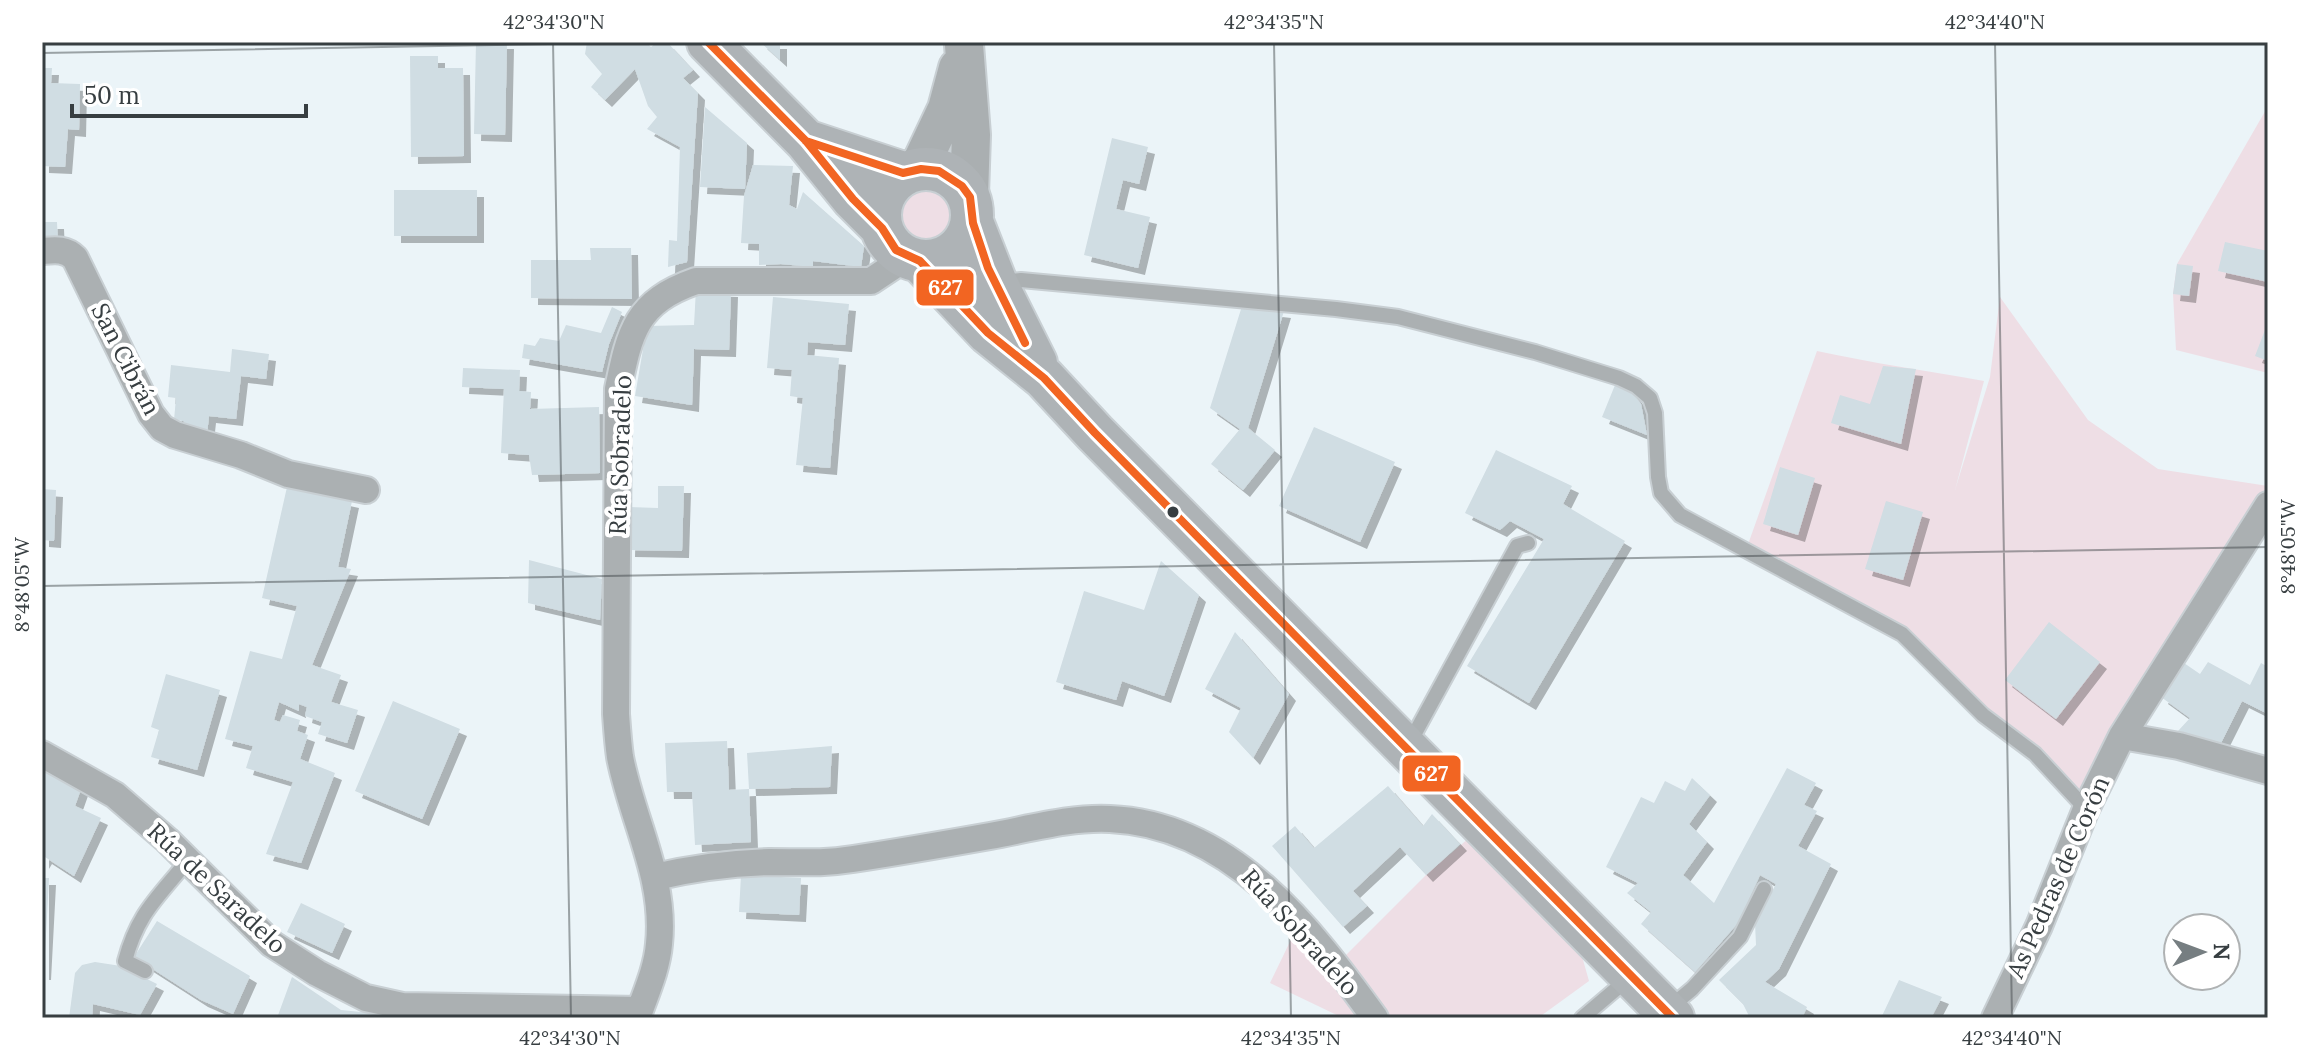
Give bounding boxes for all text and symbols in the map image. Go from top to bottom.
text: 42°34'30"N [503,9,605,34]
text: 42°34'35"N [1224,9,1324,34]
text: 42°34'40"N [1945,9,2045,34]
scale bar [72,68,306,118]
text: 50 m [84,80,140,111]
line badge: 627 [915,268,975,307]
text: 627 [928,273,962,301]
street label: San Cibrán [85,298,167,420]
street label: Rúa Sobradelo [602,374,638,536]
text: 8°48'05"W [2275,498,2300,595]
unlabelled marker [1165,504,1181,520]
text: 8°48'05"W [9,536,34,633]
line badge: 627 [1401,754,1462,793]
text: 627 [1414,759,1448,787]
street label: As Pedras de Corón [1999,771,2116,983]
street label: Rúa de Saradelo [141,816,293,960]
street label: Rúa Sobradelo [1235,862,1365,1002]
north arrow [2162,912,2242,992]
text: N [2208,943,2236,960]
text: 42°34'30"N [519,1025,621,1050]
text: 42°34'35"N [1241,1025,1341,1050]
text: 42°34'40"N [1962,1025,2062,1050]

